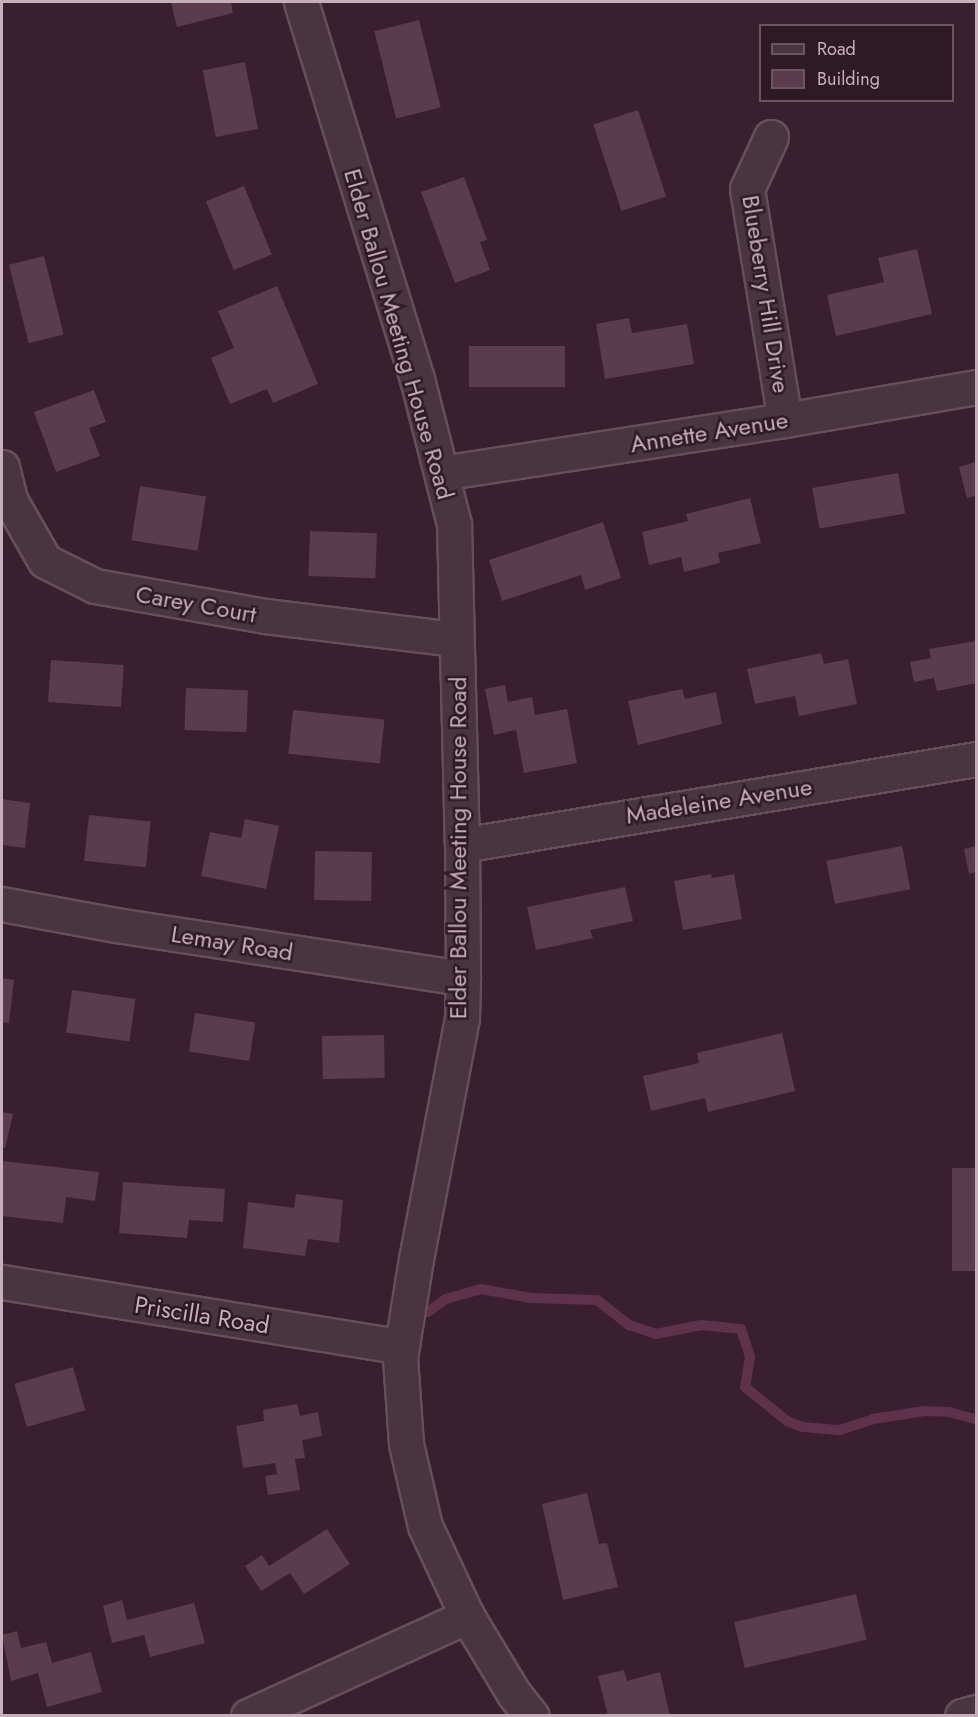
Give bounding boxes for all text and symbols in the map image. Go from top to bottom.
legend [759,24,954,102]
text: Road [817,36,856,62]
text: Building [817,66,880,92]
street label: Elder Ballou Meeting House Road [338,165,460,503]
street label: Blueberry Hill Drive [736,193,796,395]
street label: Annette Avenue [628,405,790,459]
street label: Carey Court [134,579,258,629]
street label: Elder Ballou Meeting House Road [444,677,472,1019]
street label: Madeleine Avenue [624,772,814,830]
street label: Lemay Road [169,919,295,967]
street label: Priscilla Road [133,1290,271,1340]

